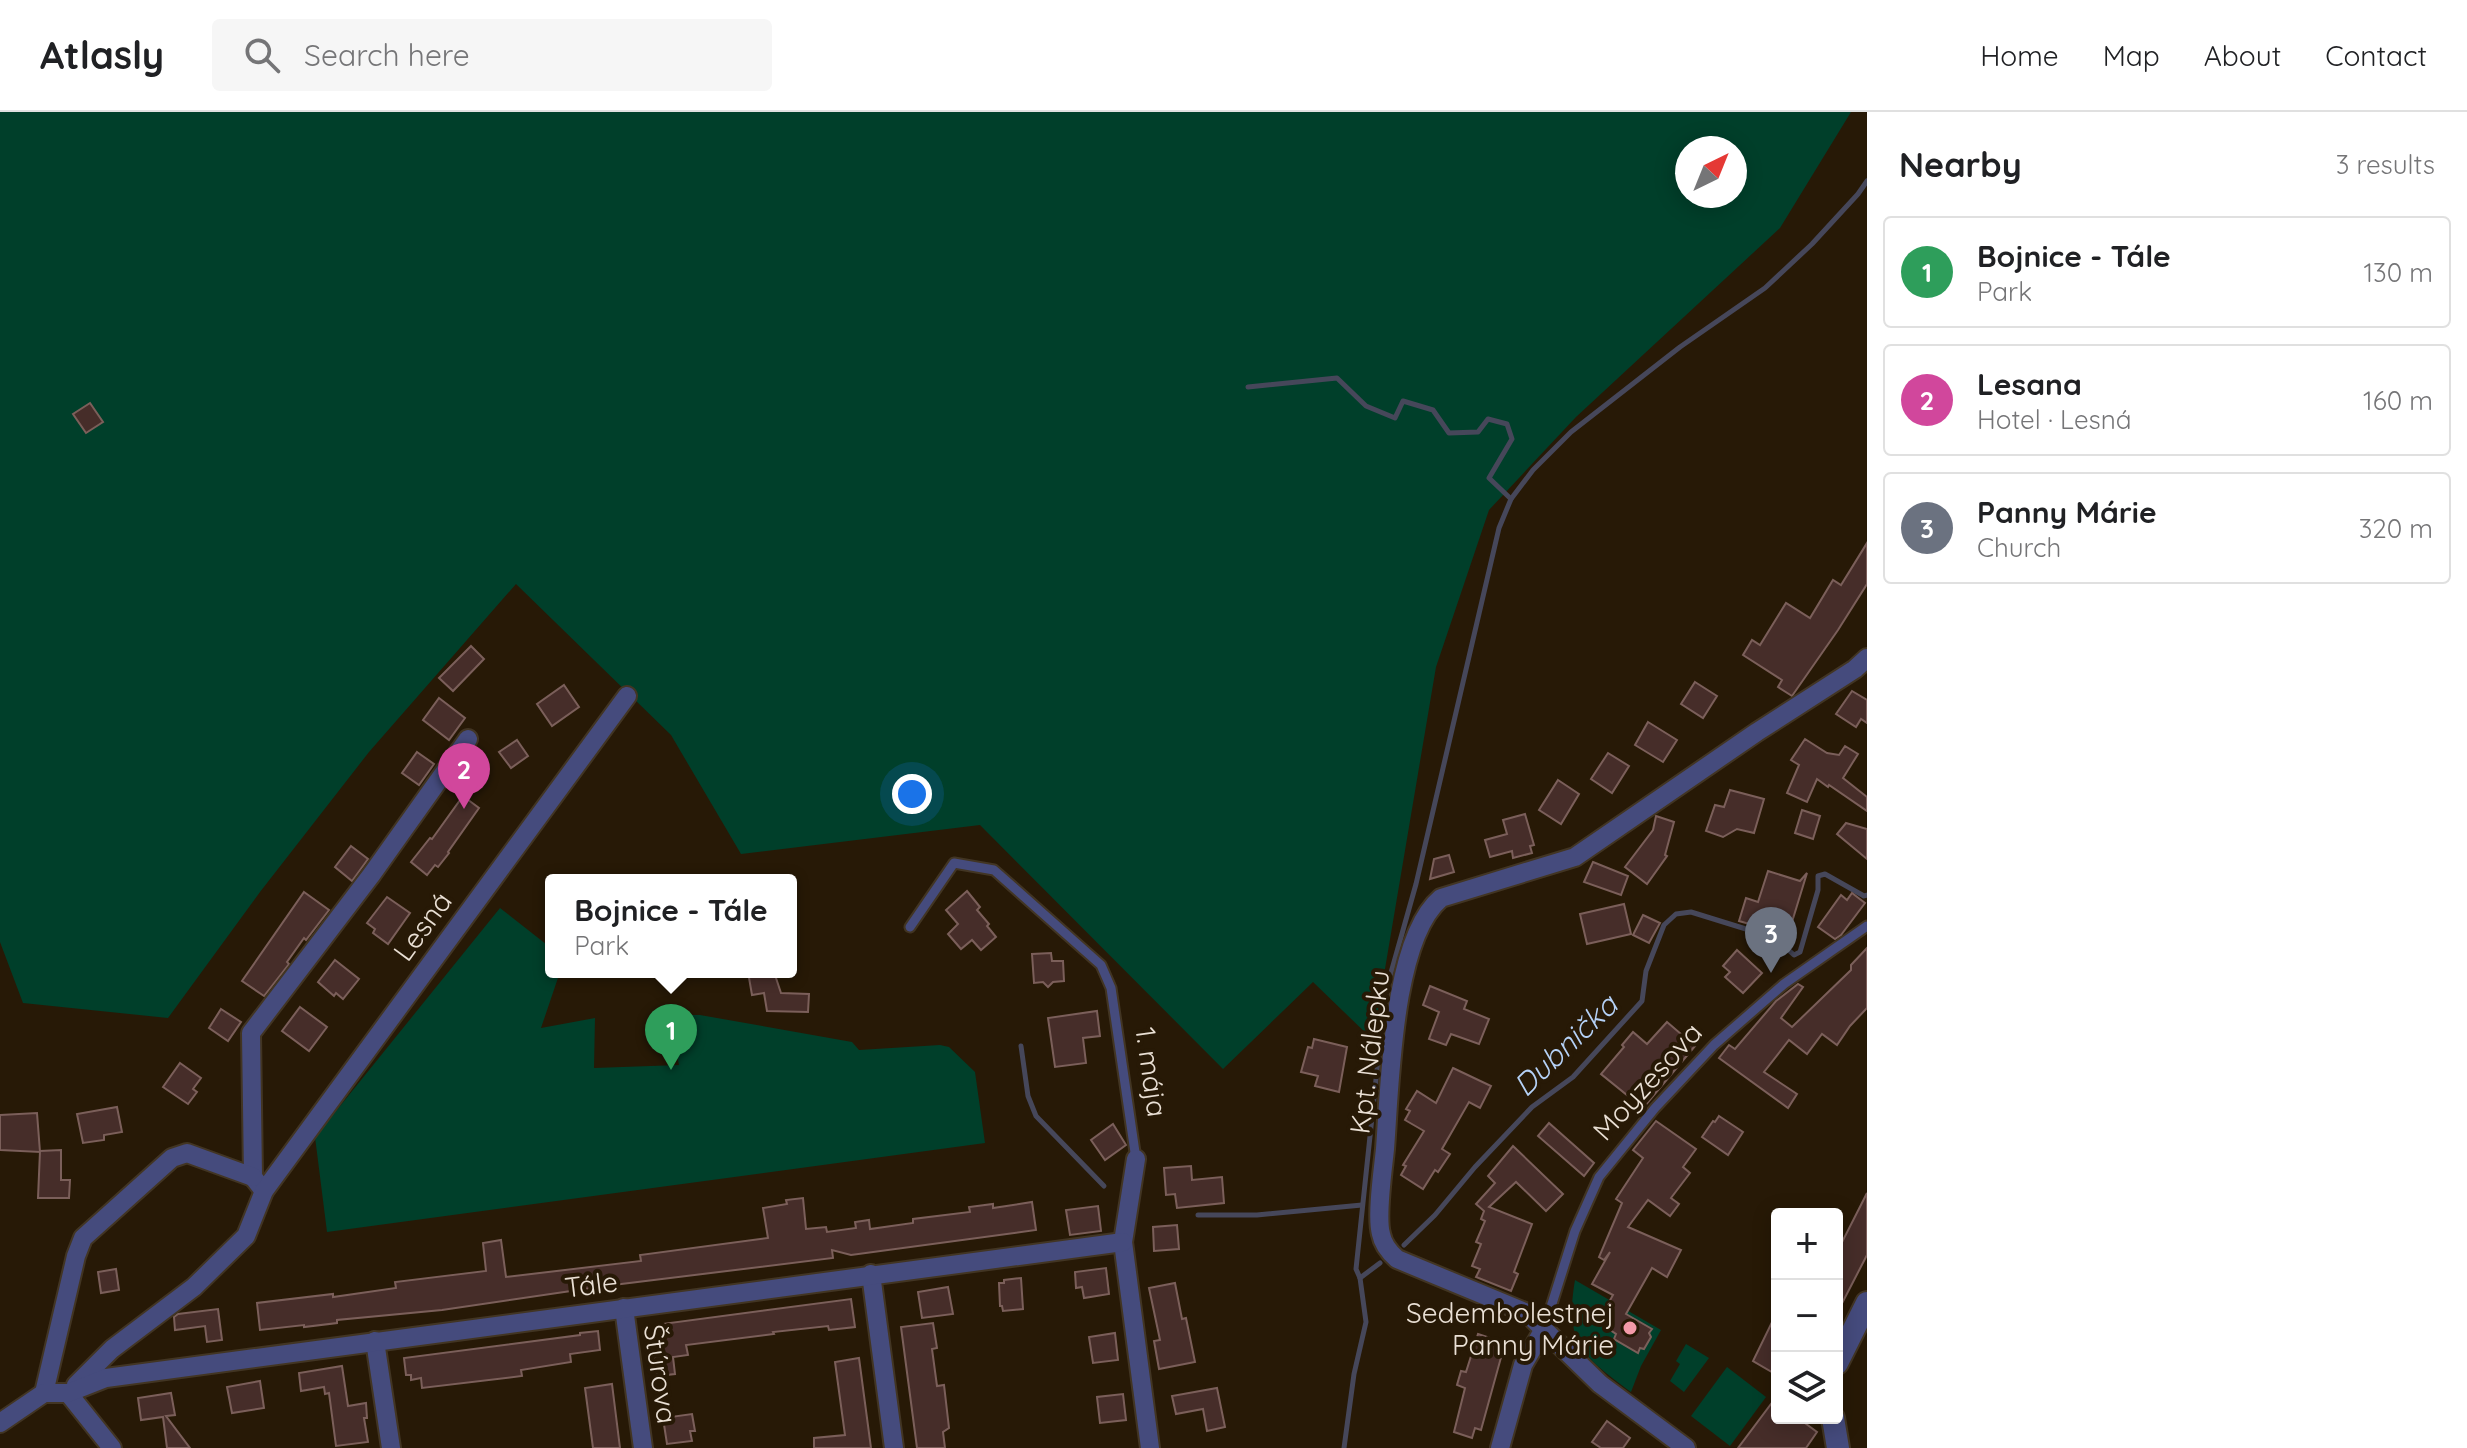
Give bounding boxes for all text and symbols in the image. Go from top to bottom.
search box [212,19,772,91]
text: Atlasly [40,31,164,79]
icon: search [240,33,284,77]
text: Search here [304,36,470,74]
text: Home [1980,38,2059,73]
text: Map [2103,38,2160,73]
text: About [2204,38,2281,73]
text: Contact [2325,38,2427,73]
north arrow [1675,136,1747,208]
text: Nearby [1899,143,2022,186]
text: 3 results [2336,148,2435,181]
text: Bojnice - Tále [1977,237,2171,275]
text: 1 [1922,256,1932,289]
text: 130 m [2363,256,2433,289]
text: Park [1977,275,2032,308]
text: Lesana [1977,365,2082,403]
text: 2 [1920,384,1934,417]
text: 160 m [2363,384,2433,417]
text: Hotel · Lesná [1977,403,2132,436]
text: Panny Márie [1977,493,2157,531]
text: 3 [1920,512,1934,545]
text: 320 m [2359,512,2433,545]
text: Church [1977,531,2061,564]
pin: 2 [438,743,490,809]
your location [892,774,932,814]
popup [545,874,797,978]
street label: Lesná [385,885,459,967]
text: Bojnice - Tále [574,891,768,929]
pin: 3 [1745,907,1797,973]
text: Park [574,929,629,962]
street label: Kpt. Nálepku [1342,968,1396,1136]
water label: Dubnička [1505,985,1626,1104]
pin: 1 [645,1004,697,1070]
street label: Moyzesova [1585,1015,1709,1147]
street label: 1. mája [1128,1025,1176,1119]
map controls [1771,1208,1843,1424]
button: + [1771,1208,1843,1280]
street label: Tále [563,1263,619,1305]
button: − [1771,1280,1843,1352]
place label: Sedembolestnej Panny Márie [1406,1295,1614,1362]
marker: Sedembolestnej Panny Márie [1621,1319,1639,1337]
street label: Štúrova [637,1322,685,1426]
button: layers [1771,1352,1843,1424]

